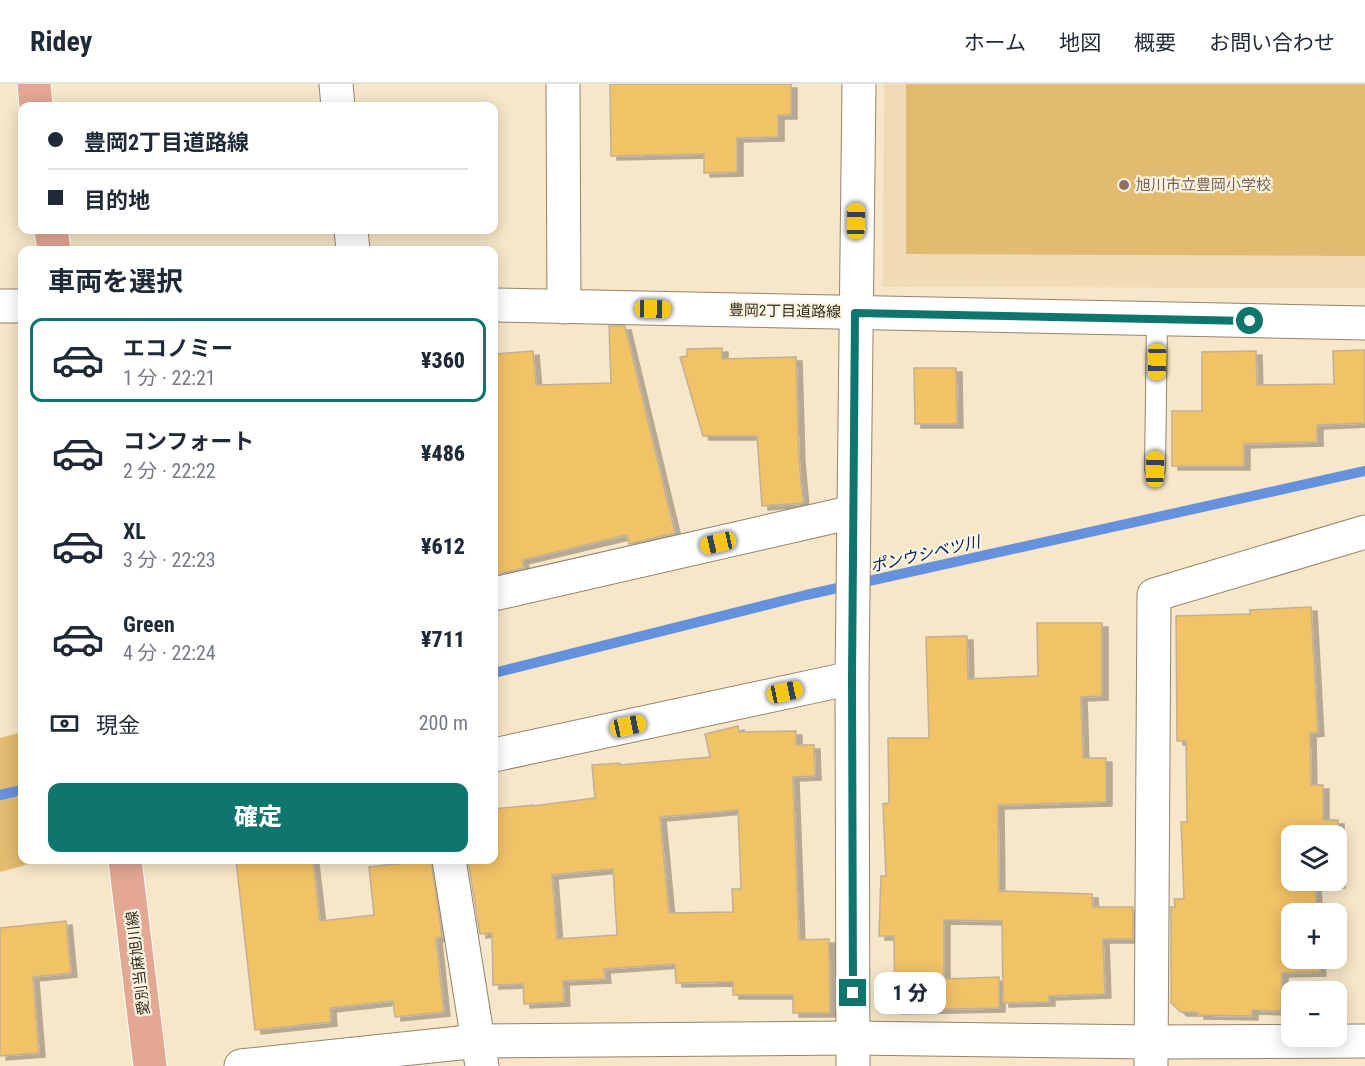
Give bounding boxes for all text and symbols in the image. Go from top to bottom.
text: Ridey [30,25,92,58]
text: ホーム [964,31,1026,55]
text: 地図 [1059,31,1101,55]
text: 概要 [1134,31,1176,55]
text: お問い合わせ [1209,31,1335,55]
text: 豊岡2丁目道路線 [84,130,249,155]
place label: 旭川市立豊岡小学校 [1136,176,1271,194]
marker: 旭川市立豊岡小学校 [1117,178,1131,192]
text: 目的地 [84,188,150,213]
car [847,203,865,239]
text: 車両を選択 [48,266,183,298]
car [635,300,671,318]
street label: 豊岡2丁目道路線 [729,301,841,321]
route start [1236,307,1263,334]
icon: car [51,333,105,387]
text: エコノミー [123,336,233,361]
car [1148,344,1166,380]
text: ¥360 [421,348,465,373]
text: 1 分 · 22:21 [123,366,216,390]
icon: car [51,426,105,480]
text: コンフォート [123,429,254,454]
text: ¥486 [421,441,465,466]
car [1146,451,1164,487]
text: 2 分 · 22:22 [123,459,216,483]
icon: car [51,519,105,573]
text: XL [123,519,146,544]
car [698,530,738,556]
water label: ポンウシベツ川 [868,532,984,576]
text: ¥612 [421,534,465,559]
text: 3 分 · 22:23 [123,548,216,572]
icon: car [51,612,105,666]
text: Green [123,612,175,637]
text: ¥711 [421,627,465,652]
text: 4 分 · 22:24 [123,641,216,665]
car [766,679,804,705]
icon: cash [48,707,81,740]
text: 200 m [419,711,468,735]
text: 現金 [96,713,140,738]
car [609,713,647,739]
button: 確定 [48,783,468,852]
map controls [1281,825,1347,1047]
button: layers [1281,825,1347,891]
button: + [1281,903,1347,969]
street label: 愛別当麻旭川線 [123,910,153,1016]
callout: 1 分 [874,972,946,1014]
route end [839,979,866,1006]
text: 1 分 [893,981,927,1005]
button: − [1281,981,1347,1047]

